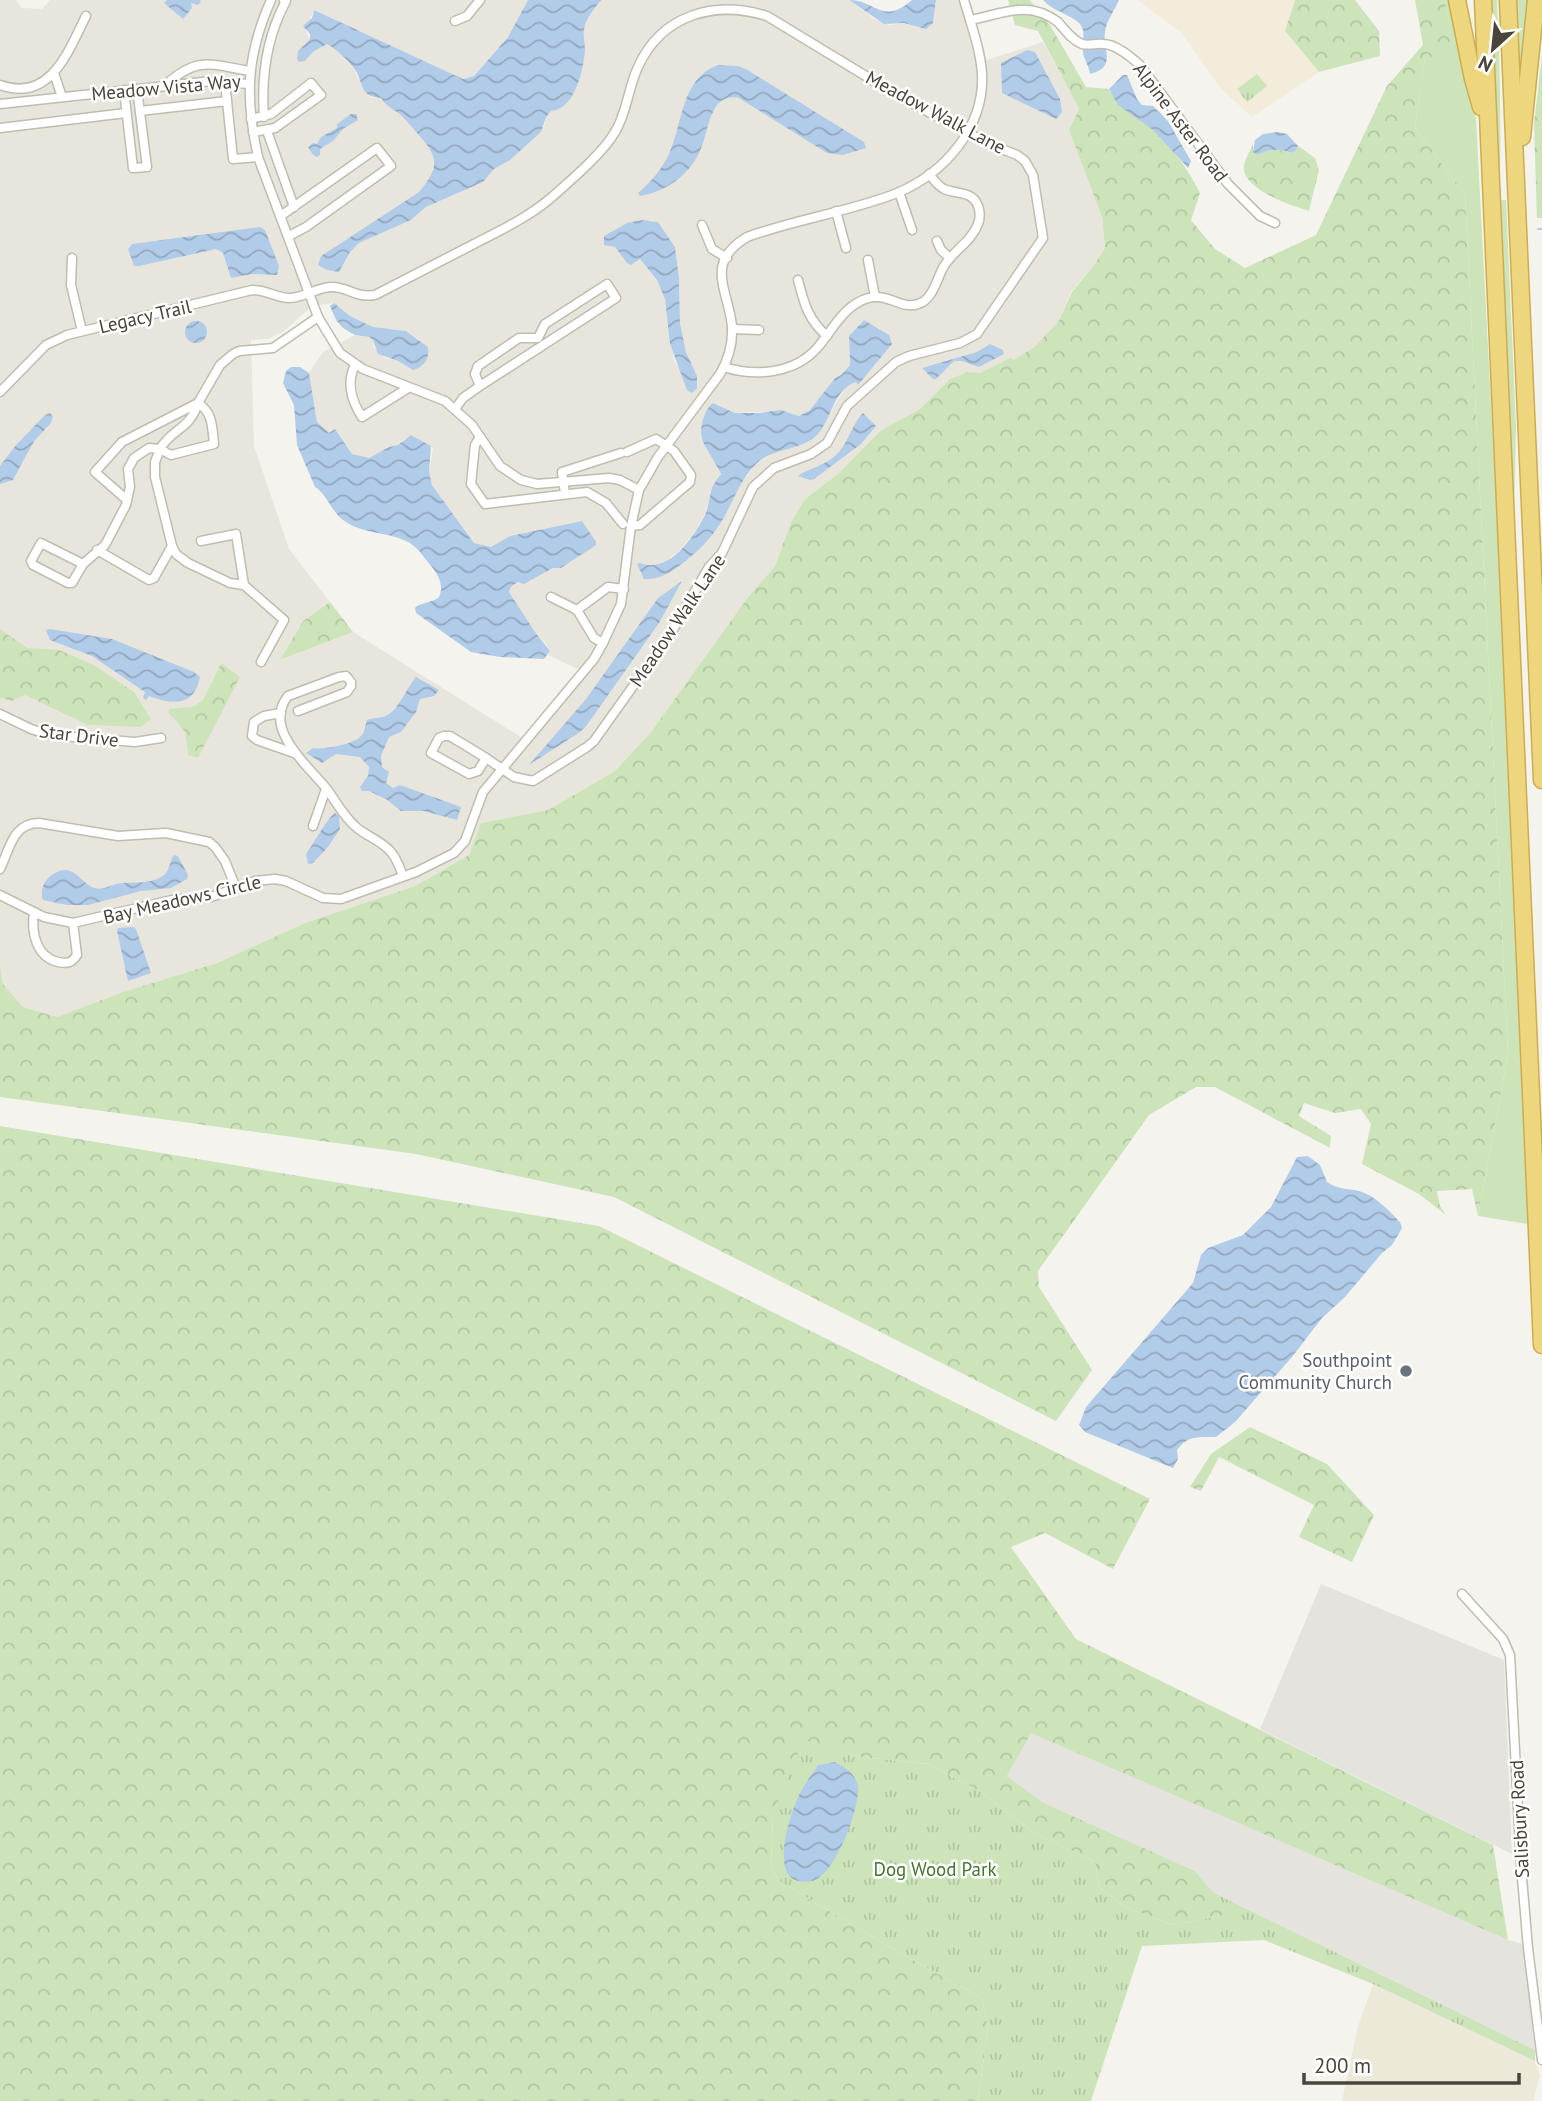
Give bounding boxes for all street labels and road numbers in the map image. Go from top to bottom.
street label: Alpine Aster Road [1128,58,1234,186]
street label: Meadow Walk Lane [862,65,1010,159]
street label: Meadow Vista Way [90,68,242,105]
street label: Legacy Trail [97,294,194,338]
street label: Meadow Walk Lane [624,549,730,691]
street label: Star Drive [38,718,120,752]
street label: Bay Meadows Circle [101,869,263,929]
street label: Salisbury Road [1504,1759,1534,1879]

